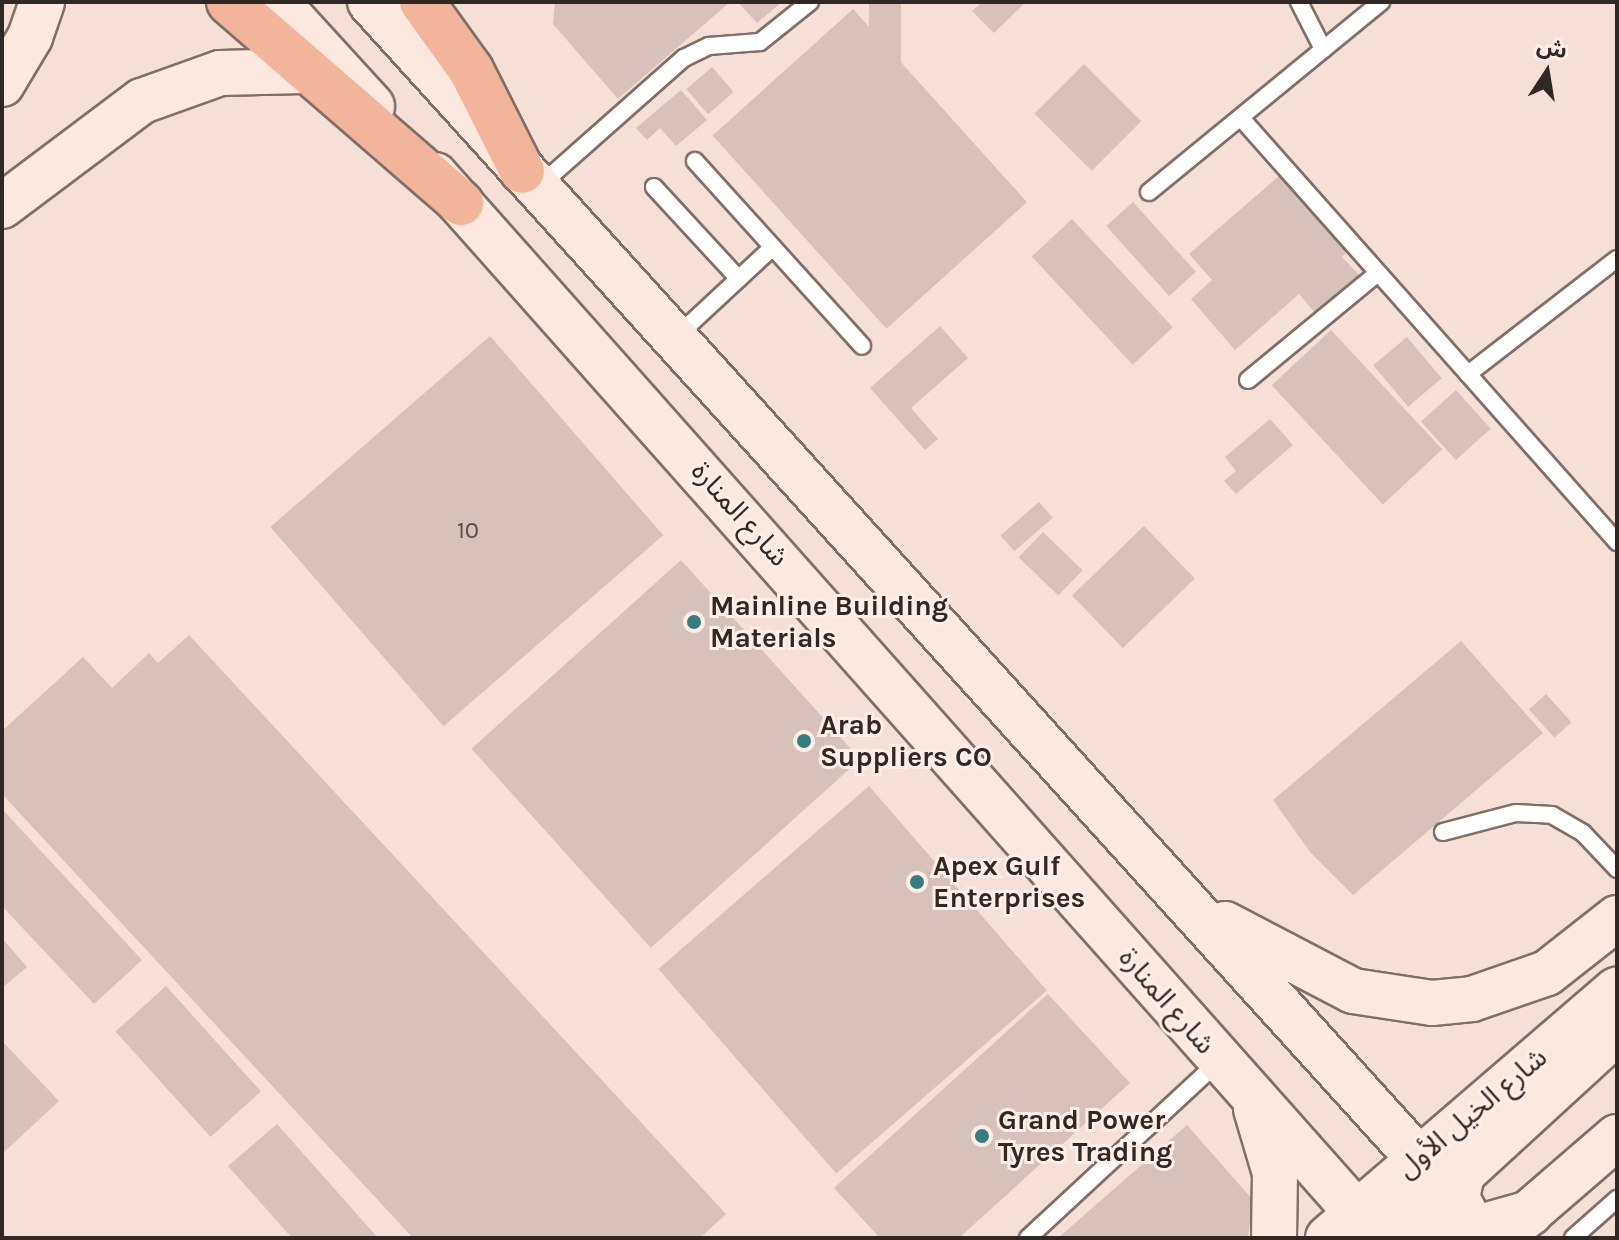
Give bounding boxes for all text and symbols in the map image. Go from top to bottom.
north arrow [1507,32,1587,112]
text: ش [1535,33,1569,64]
street label: شارع المنارة [684,455,796,573]
house number: 10 [457,517,479,545]
place label: Mainline Building Materials [710,589,948,655]
marker: Mainline Building Materials [685,613,703,631]
place label: Arab Suppliers CO [820,708,992,774]
marker: Arab Suppliers CO [795,732,813,750]
place label: Apex Gulf Enterprises [933,849,1085,915]
marker: Apex Gulf Enterprises [908,873,926,891]
street label: شارع المنارة [1112,941,1222,1061]
street label: شارع الخيل الأول [1390,1041,1554,1185]
place label: Grand Power Tyres Trading [998,1103,1172,1169]
marker: Grand Power Tyres Trading [973,1127,991,1145]

